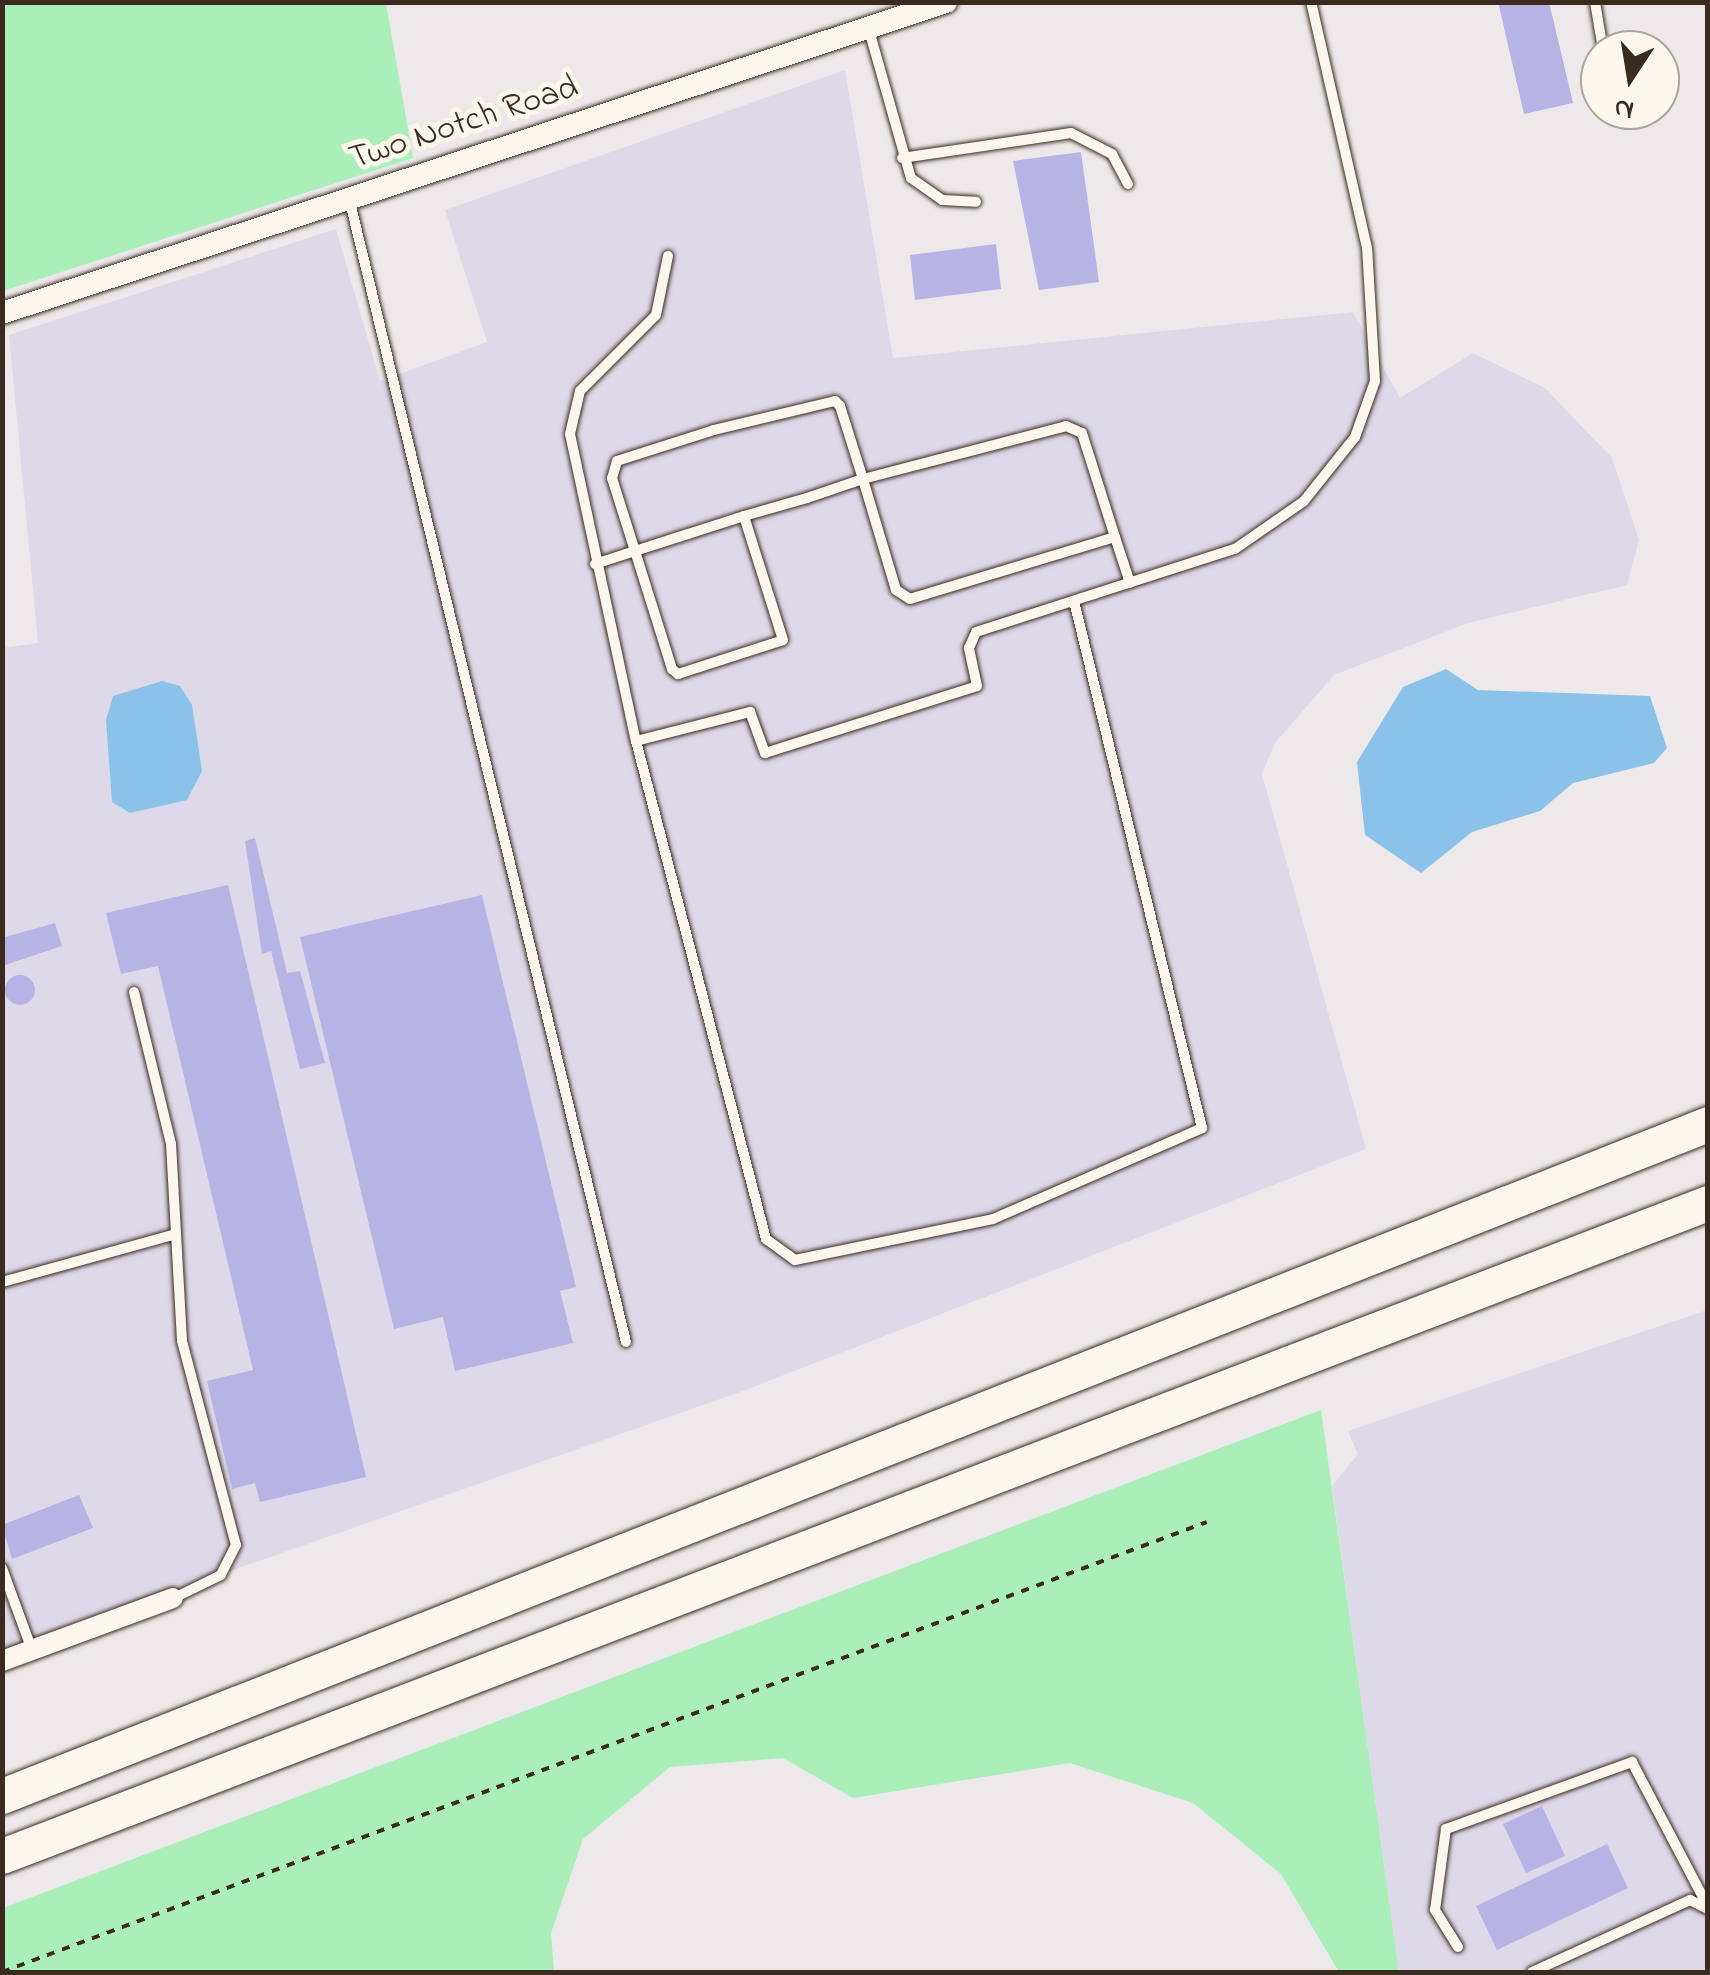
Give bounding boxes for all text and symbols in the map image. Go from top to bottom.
north arrow [1580,30,1680,130]
street label: Two Notch Road [344,67,584,181]
text: N [1611,86,1638,130]

